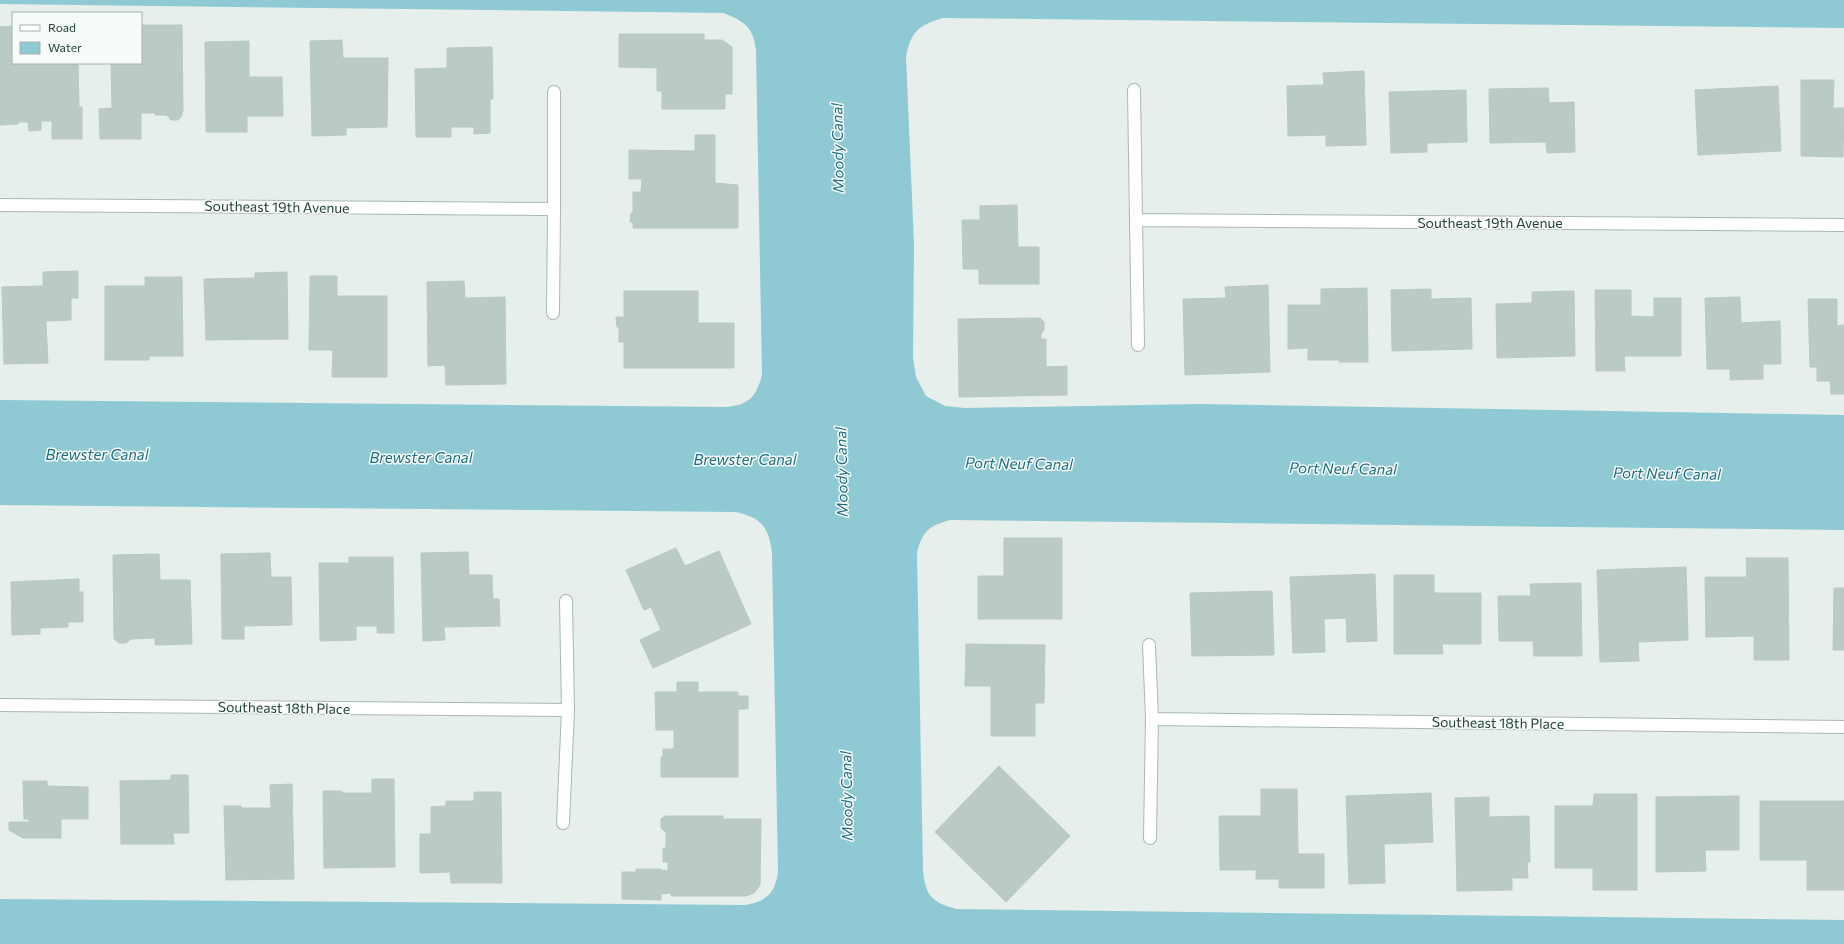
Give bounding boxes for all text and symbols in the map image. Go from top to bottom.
legend [12,12,142,64]
text: Road [48,20,76,34]
text: Water [48,40,82,54]
water label: Moody Canal [827,102,847,193]
street label: Southeast 19th Avenue [204,197,350,216]
street label: Southeast 19th Avenue [1417,214,1563,231]
water label: Moody Canal [831,426,851,517]
water label: Brewster Canal [45,445,150,463]
water label: Brewster Canal [369,448,474,466]
water label: Brewster Canal [693,450,798,468]
water label: Port Neuf Canal [965,453,1074,473]
water label: Port Neuf Canal [1289,458,1398,478]
water label: Port Neuf Canal [1613,463,1722,483]
street label: Southeast 18th Place [218,698,350,717]
street label: Southeast 18th Place [1432,713,1564,732]
water label: Moody Canal [836,750,856,841]

